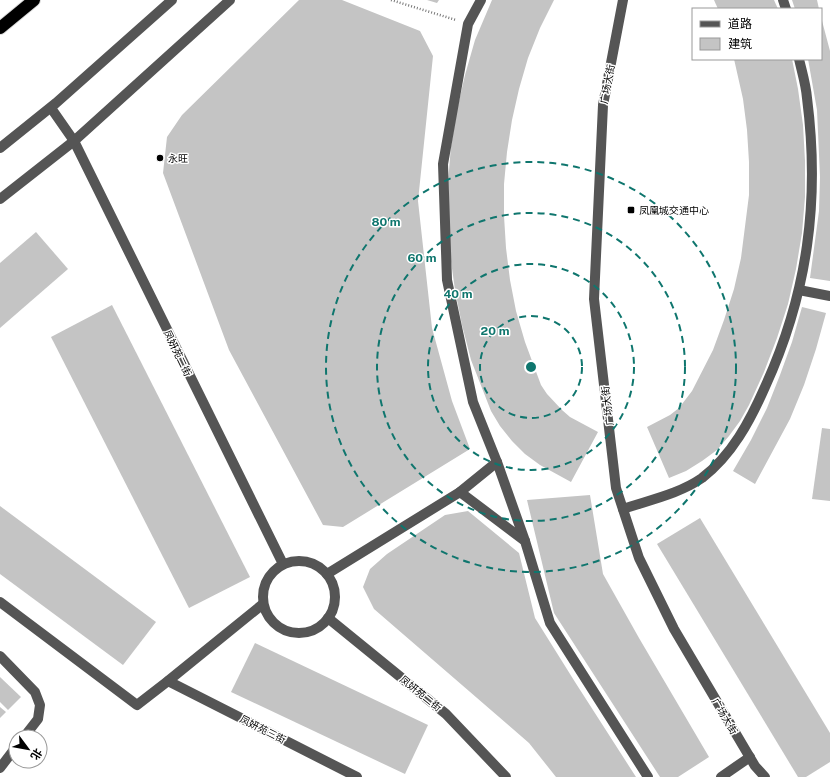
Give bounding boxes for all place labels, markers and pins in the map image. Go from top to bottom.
place label: 永旺 [168,152,188,164]
marker: 永旺 [155,153,165,163]
place label: 凤凰城交通中心 [639,204,709,216]
marker: 凤凰城交通中心 [626,205,636,215]
centre of rings [524,360,538,374]

